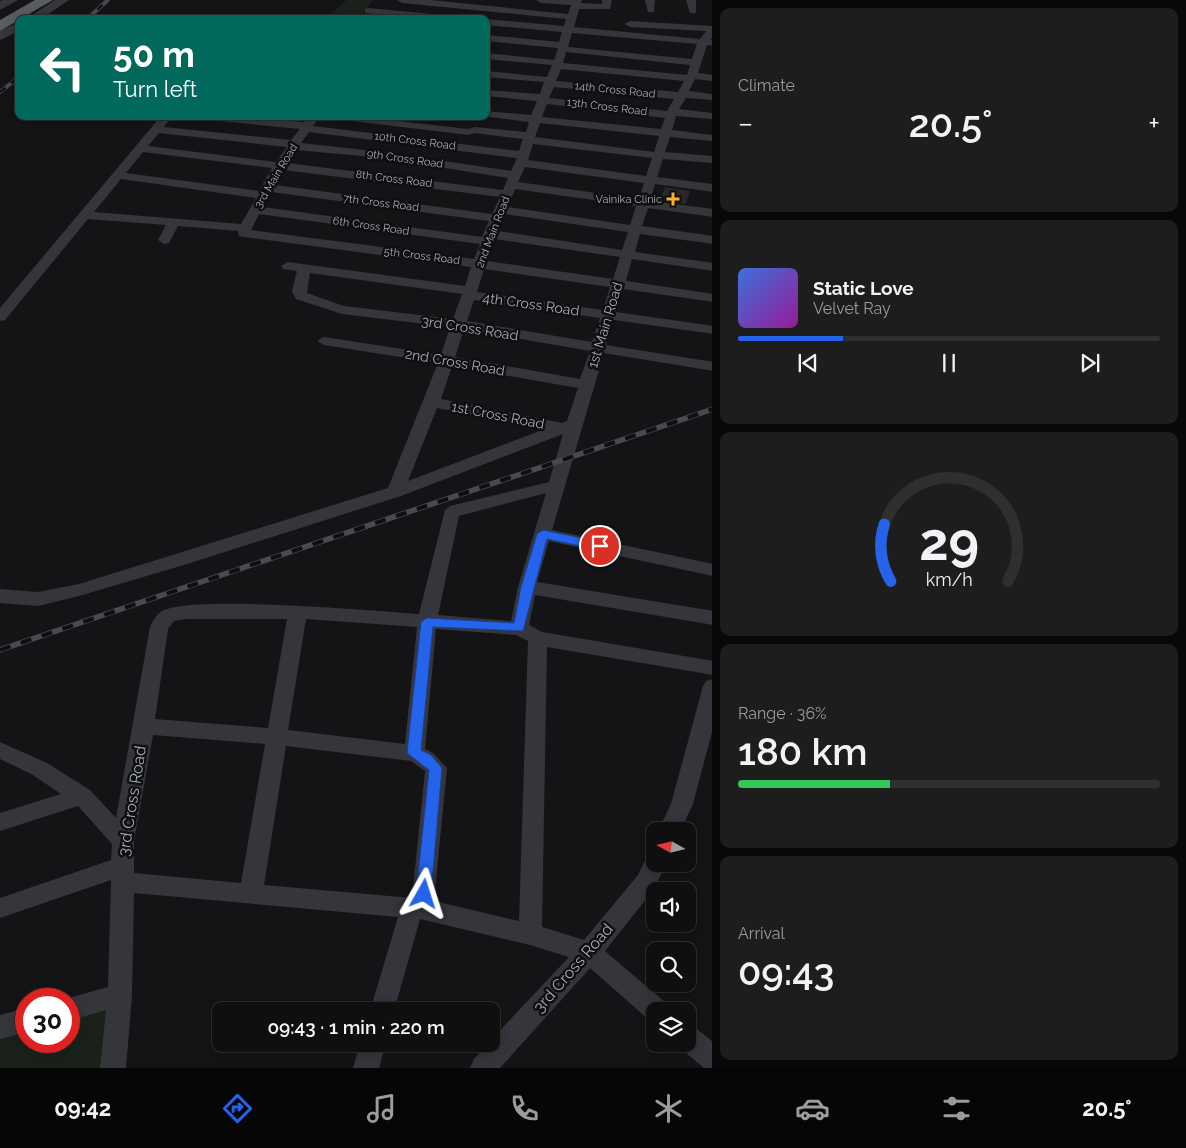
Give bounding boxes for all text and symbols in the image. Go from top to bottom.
text: 50 m [113,34,195,75]
icon: left [30,35,95,100]
text: Turn left [113,76,197,102]
text: Climate [738,76,795,95]
street label: 14th Cross Road [574,79,656,101]
street label: 13th Cross Road [566,96,648,118]
text: 20.5° [909,101,993,146]
text: − [738,107,753,140]
text: + [1148,107,1160,140]
street label: 10th Cross Road [374,130,457,152]
street label: 3rd Main Road [252,141,300,211]
street label: 9th Cross Road [366,147,444,171]
street label: 8th Cross Road [355,168,433,190]
street label: 7th Cross Road [342,192,420,214]
marker: Vainika Clinic [666,192,680,206]
place label: Vainika Clinic [596,193,662,206]
street label: 2nd Main Road [473,194,513,270]
street label: 6th Cross Road [332,214,410,238]
street label: 5th Cross Road [383,245,461,267]
text: Static Love [813,277,914,299]
street label: 1st Main Road [584,280,626,370]
street label: 4th Cross Road [482,289,580,319]
text: Velvet Ray [813,299,891,318]
street label: 3rd Cross Road [420,312,520,344]
street label: 2nd Cross Road [404,345,506,379]
icon: previous [794,349,822,377]
icon: pause [935,349,963,377]
icon: next [1076,349,1104,377]
street label: 1st Cross Road [450,398,546,432]
text: 29 [919,511,979,572]
pin [579,525,621,567]
icon: arrive [586,532,614,560]
text: km/h [925,569,973,590]
text: Range · 36% [738,704,826,723]
text: 180 km [738,729,868,774]
street label: 3rd Cross Road [114,744,150,858]
north arrow [646,822,696,872]
map controls [646,822,696,1052]
position arrow [397,867,449,919]
button: sound [646,882,696,932]
street label: 3rd Cross Road [529,920,617,1016]
text: Arrival [738,924,785,943]
button: search [646,942,696,992]
text: 09:43 [738,949,834,994]
speed limit sign: 30 [15,988,80,1053]
button: layers [646,1002,696,1052]
text: 09:43 · 1 min · 220 m [267,1016,445,1038]
icon: directions [220,1091,255,1126]
icon: music [364,1091,399,1126]
icon: phone [507,1091,542,1126]
icon: climate [651,1091,686,1126]
icon: car [795,1091,830,1126]
icon: filters [939,1091,974,1126]
text: 09:42 [54,1095,111,1121]
text: 20.5° [1082,1095,1132,1121]

